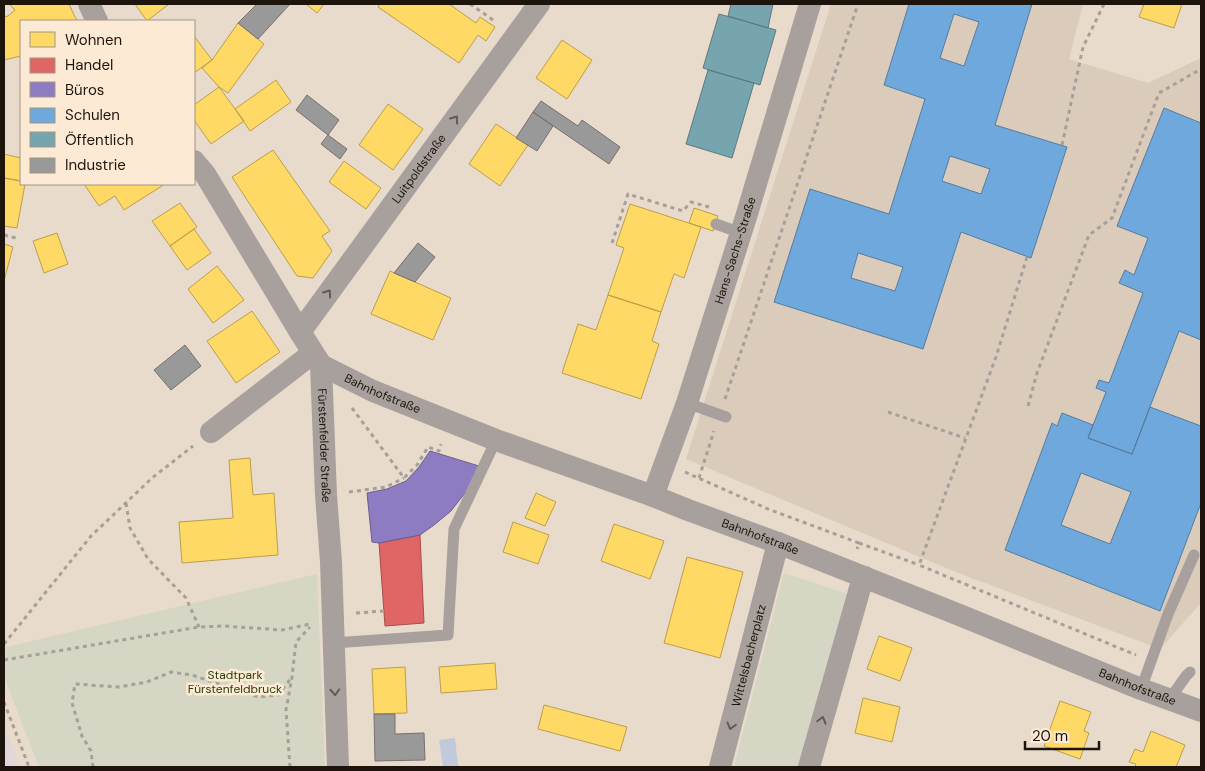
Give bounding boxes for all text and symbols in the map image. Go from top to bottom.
legend [20,20,195,185]
text: Wohnen [65,30,122,50]
text: Handel [65,55,113,75]
text: Büros [65,80,104,100]
text: Schulen [65,105,120,125]
one-way arrow [449,115,458,125]
text: Öffentlich [65,130,134,150]
street label: Luitpoldstraße [388,131,450,206]
text: Industrie [65,155,126,175]
street label: Hans-Sachs-Straße [711,195,760,306]
one-way arrow [322,289,331,299]
street label: Bahnhofstraße [342,370,423,417]
street label: Fürstenfelder Straße [314,388,335,503]
street label: Bahnhofstraße [719,515,802,559]
street label: Wittelsbacherplatz [728,603,770,709]
street label: Bahnhofstraße [1096,665,1178,709]
park label: Stadtpark Fürstenfeldbruck [188,667,282,697]
one-way arrow [330,688,340,696]
one-way arrow [817,717,827,725]
scale bar [1025,718,1099,750]
one-way arrow [726,721,736,729]
text: 20 m [1032,726,1068,746]

